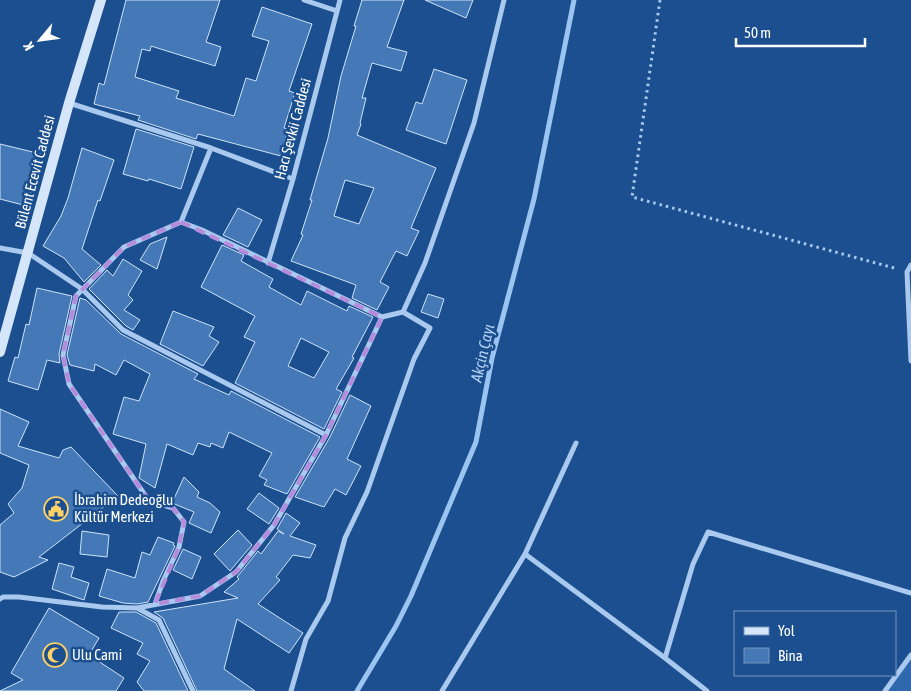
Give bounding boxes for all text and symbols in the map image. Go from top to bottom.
north arrow [15,15,65,65]
scale bar [736,15,865,47]
text: 50 m [744,24,771,41]
text: K [20,39,37,53]
street label: Hacı Şevkii Caddesi [271,76,314,182]
street label: Bülent Ecevit Caddesi [11,113,58,230]
water label: Akçin Çayı [466,322,498,385]
place label: İbrahim Dedeoğlu Kültür Merkezi [74,491,173,525]
public building icon: İbrahim Dedeoğlu Kültür Merkezi [43,496,69,522]
legend [734,611,896,676]
text: Yol [778,622,795,639]
mosque icon: Ulu Cami [42,642,68,668]
place label: Ulu Cami [72,646,122,663]
text: Bina [778,647,803,664]

